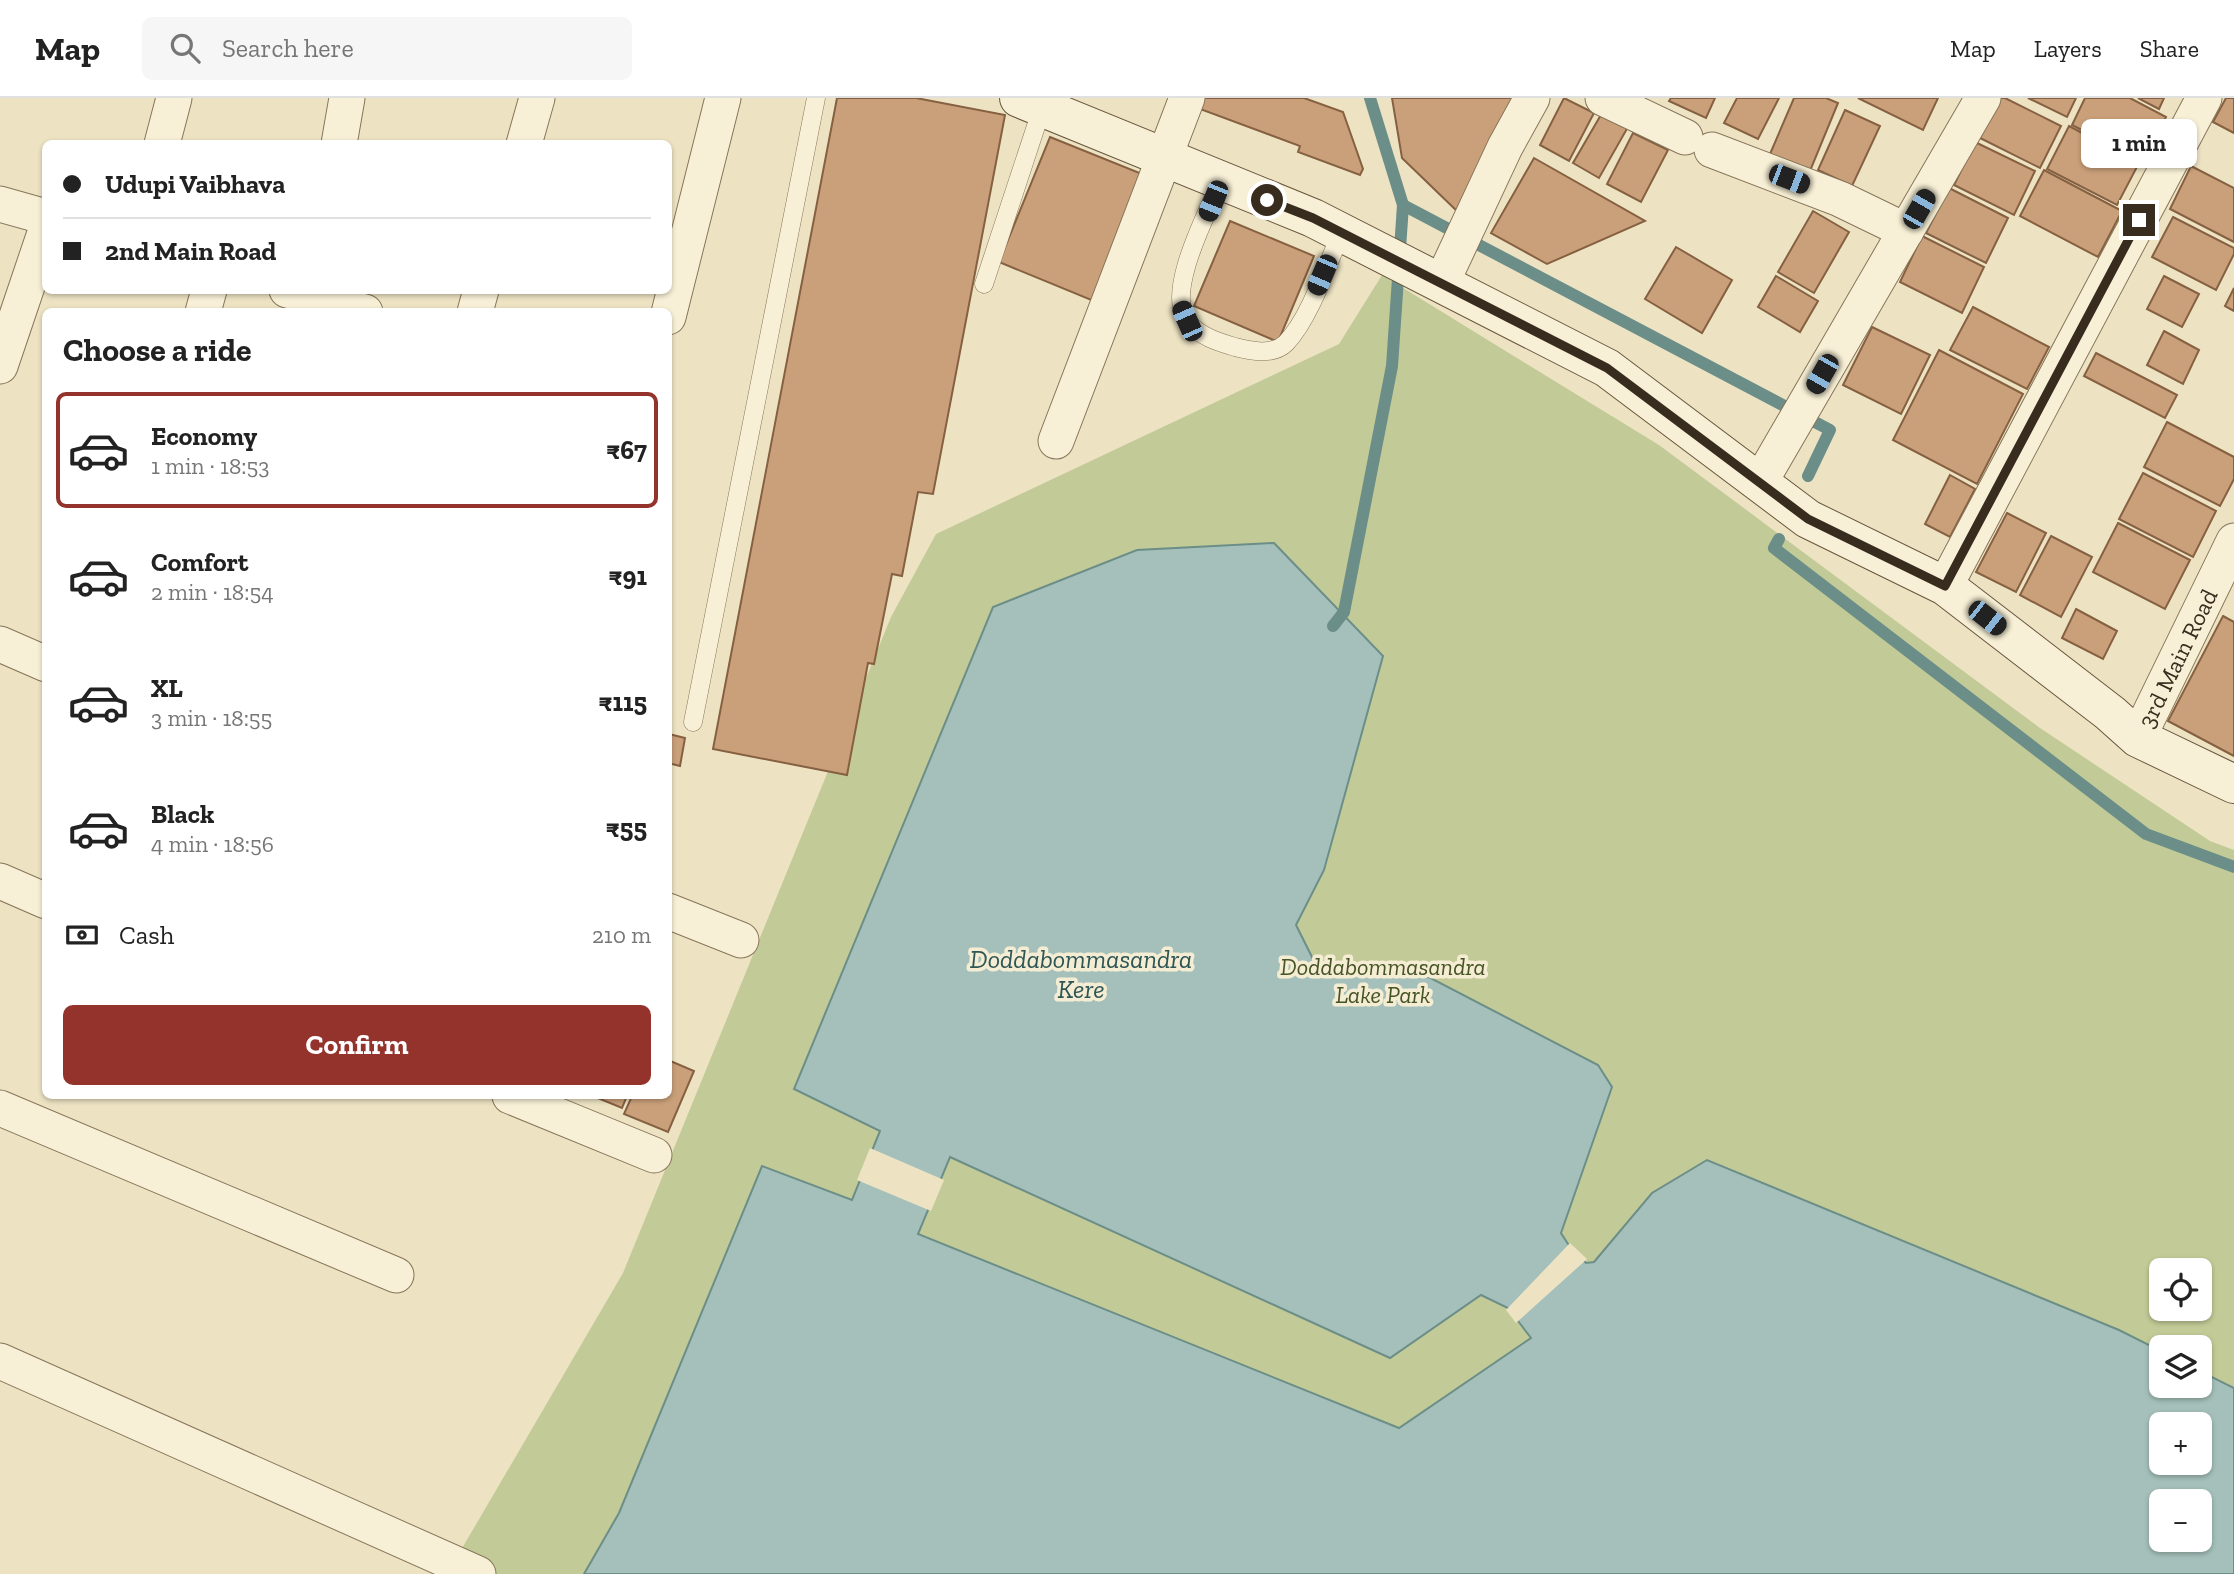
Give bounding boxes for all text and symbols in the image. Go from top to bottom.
search box [142,17,632,80]
text: Map [35,29,100,68]
icon: search [166,29,204,67]
text: Search here [222,32,354,64]
text: Map [1950,34,1996,63]
text: Layers [2034,34,2102,63]
text: Share [2140,34,2199,63]
callout: 1 min [2081,118,2197,167]
text: 1 min [2112,129,2166,157]
car [1766,162,1813,196]
text: Udupi Vaibhava [105,168,285,200]
car [1196,178,1231,224]
route start [1251,184,1283,216]
car [1900,186,1939,232]
route end [2123,204,2155,236]
text: 2nd Main Road [105,235,276,267]
car [1305,252,1340,298]
car [1169,298,1206,344]
text: Choose a ride [63,331,251,369]
car [1803,351,1842,397]
icon: car [67,419,130,482]
text: Economy [151,420,257,452]
text: ₹67 [606,434,647,466]
text: 1 min · 18:53 [151,452,269,480]
icon: car [67,545,130,608]
text: Comfort [151,546,248,578]
text: ₹91 [609,560,647,592]
text: 2 min · 18:54 [151,578,274,606]
street label: 3rd Main Road [2131,584,2223,732]
car [1964,597,2011,639]
icon: car [67,671,130,734]
text: XL [151,672,183,704]
text: ₹115 [598,686,647,718]
text: 3 min · 18:55 [151,704,272,732]
icon: car [67,797,130,860]
text: Black [151,798,214,830]
text: ₹55 [606,812,647,844]
text: 4 min · 18:56 [151,830,274,858]
icon: cash [63,916,101,954]
text: Cash [119,919,174,951]
text: 210 m [592,921,651,949]
water label: Doddabommasandra Kere [970,943,1192,1005]
park label: Doddabommasandra Lake Park [1280,952,1486,1009]
button: Confirm [63,1005,651,1085]
map controls [2149,1258,2212,1552]
button: locate [2149,1258,2212,1321]
button: layers [2149,1335,2212,1398]
button: + [2149,1412,2212,1475]
button: − [2149,1489,2212,1552]

